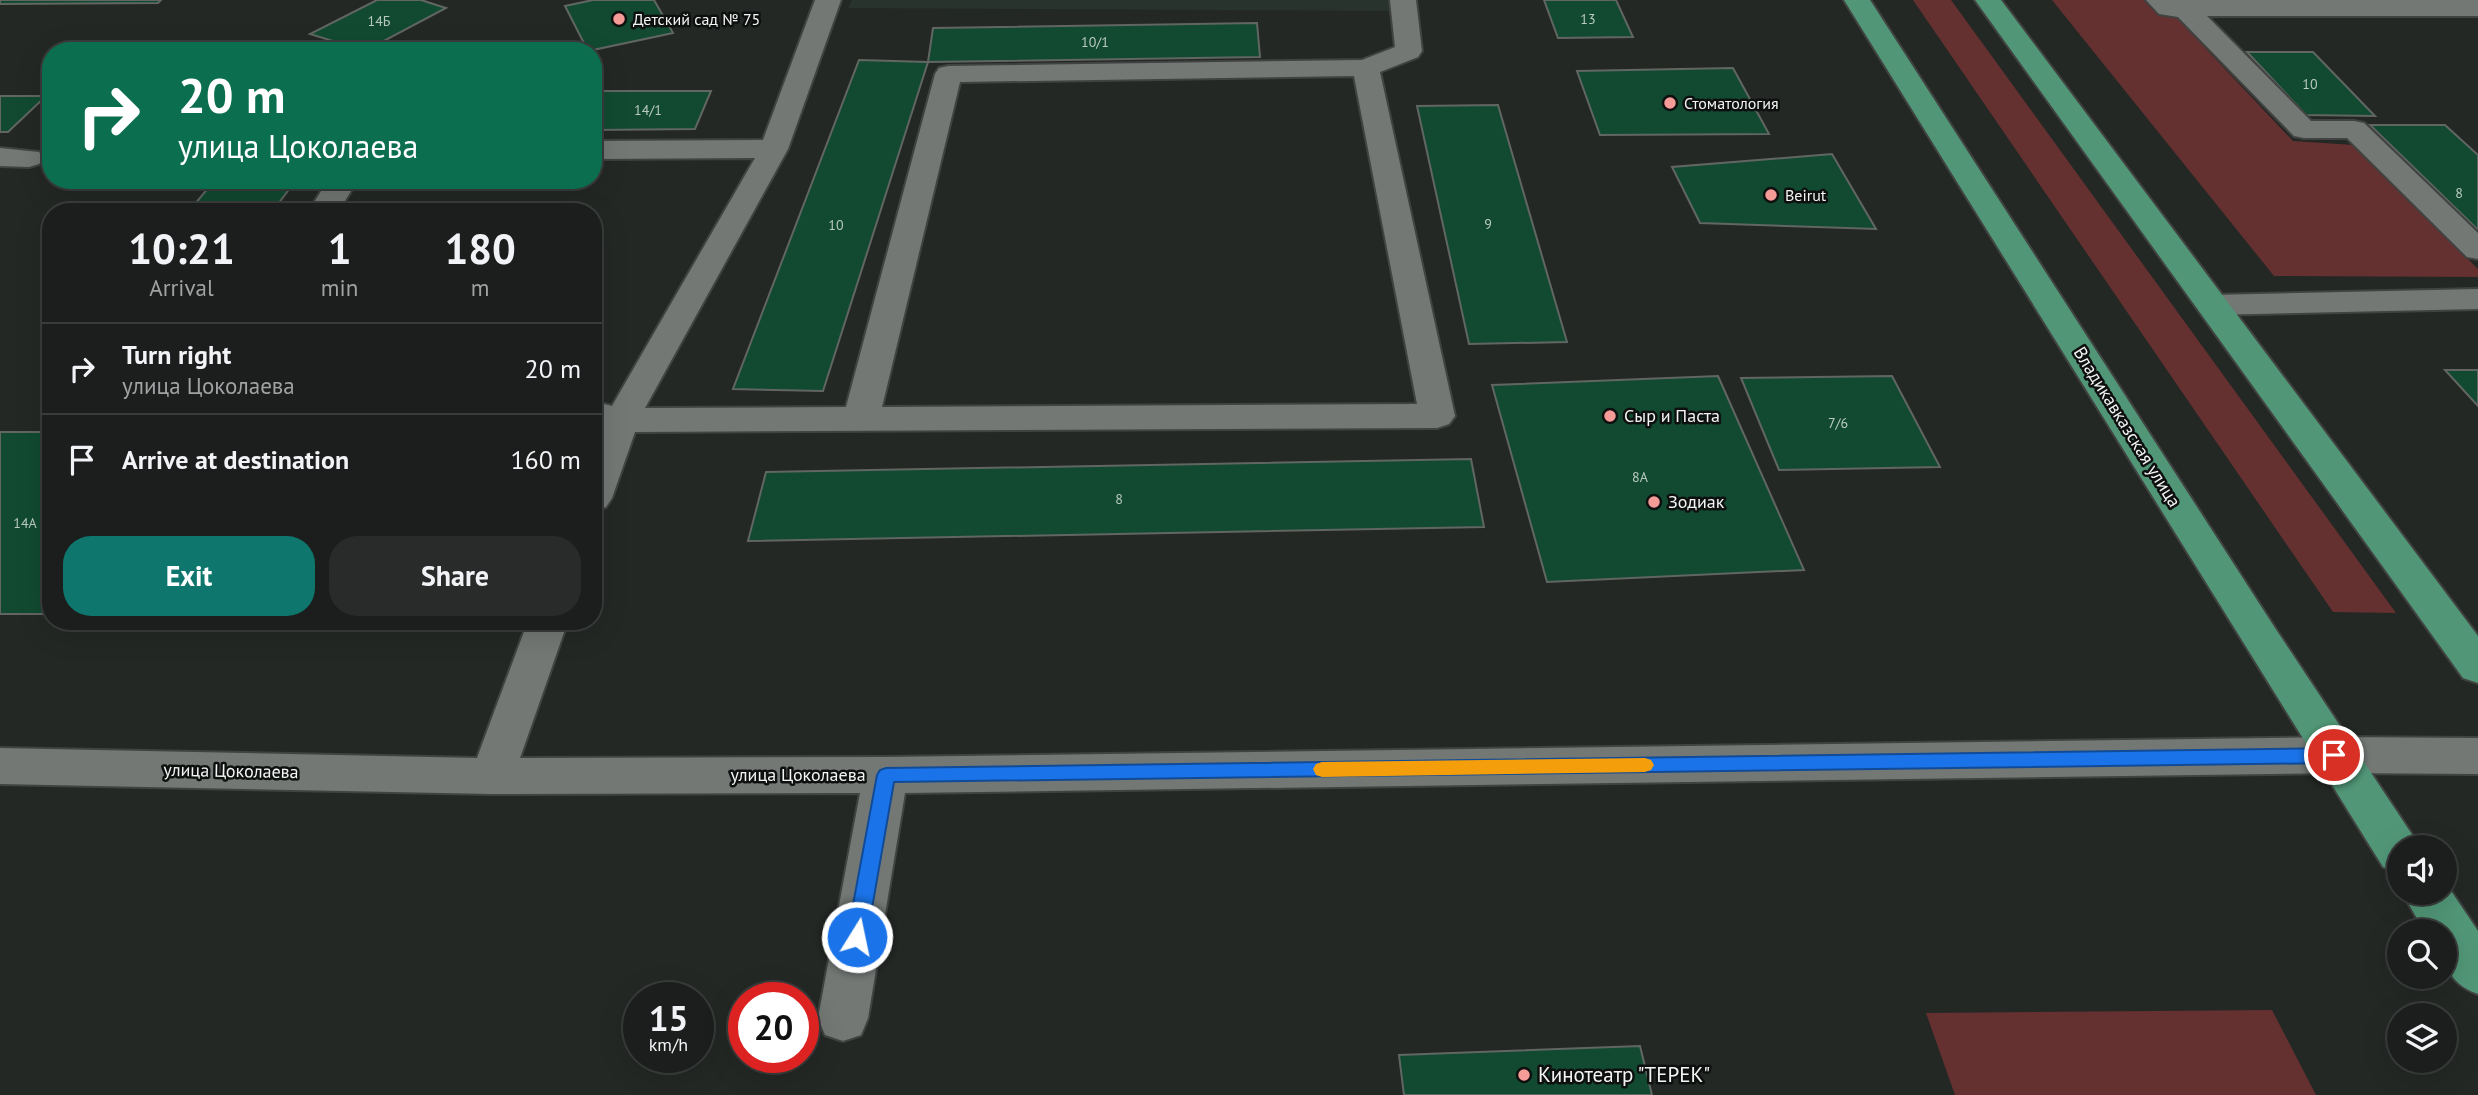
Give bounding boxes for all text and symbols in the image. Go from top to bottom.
place label: Детский сад № 75 [633,9,760,29]
house number: 13 [1580,10,1596,28]
marker: Детский сад № 75 [611,11,627,27]
house number: 14Б [368,12,391,30]
house number: 10/1 [1081,33,1109,51]
text: 20 m [178,63,285,127]
icon: right [63,70,154,161]
house number: 10 [2302,75,2318,93]
place label: Стоматология [1684,93,1779,113]
marker: Стоматология [1662,95,1678,111]
house number: 14/1 [634,101,662,119]
text: улица Цоколаева [178,125,418,167]
house number: 8 [2455,184,2463,202]
place label: Beirut [1785,185,1827,205]
marker: Beirut [1763,187,1779,203]
house number: 9 [1484,215,1492,233]
house number: 10 [828,216,844,234]
text: 10:21 [128,221,235,276]
text: 1 [328,221,351,276]
text: 180 [444,221,516,276]
text: Arrival [149,273,214,302]
text: min [321,273,358,302]
text: m [471,273,489,302]
text: Turn right [122,338,231,371]
street label: Владикавказская улица [2069,342,2186,511]
icon: right [63,350,101,388]
text: 20 m [525,352,581,385]
text: улица Цоколаева [122,371,295,400]
place label: Сыр и Паста [1624,404,1720,427]
marker: Сыр и Паста [1602,408,1618,424]
house number: 7/6 [1828,414,1848,432]
icon: arrive [63,441,101,479]
text: Arrive at destination [122,443,349,476]
text: 160 m [510,443,581,476]
house number: 8А [1632,468,1649,486]
house number: 8 [1115,490,1123,508]
place label: Зодиак [1668,490,1725,513]
marker: Зодиак [1646,494,1662,510]
house number: 14А [13,514,38,532]
button: Exit [63,536,315,616]
button: Share [329,536,581,616]
pin [2304,725,2364,785]
icon: arrive [2315,736,2353,774]
street label: улица Цоколаева [163,758,299,783]
street label: улица Цоколаева [730,763,866,786]
map controls [2387,835,2457,1073]
button: sound [2387,835,2457,905]
position arrow [820,900,894,974]
button: search [2387,919,2457,989]
speed limit sign: 20 [728,982,819,1073]
text: 15 [649,995,688,1041]
button: layers [2387,1003,2457,1073]
text: km/h [649,1033,688,1056]
place label: Кинотеатр "ТЕРЕК" [1538,1061,1710,1088]
marker: Кинотеатр "ТЕРЕК" [1516,1067,1532,1083]

